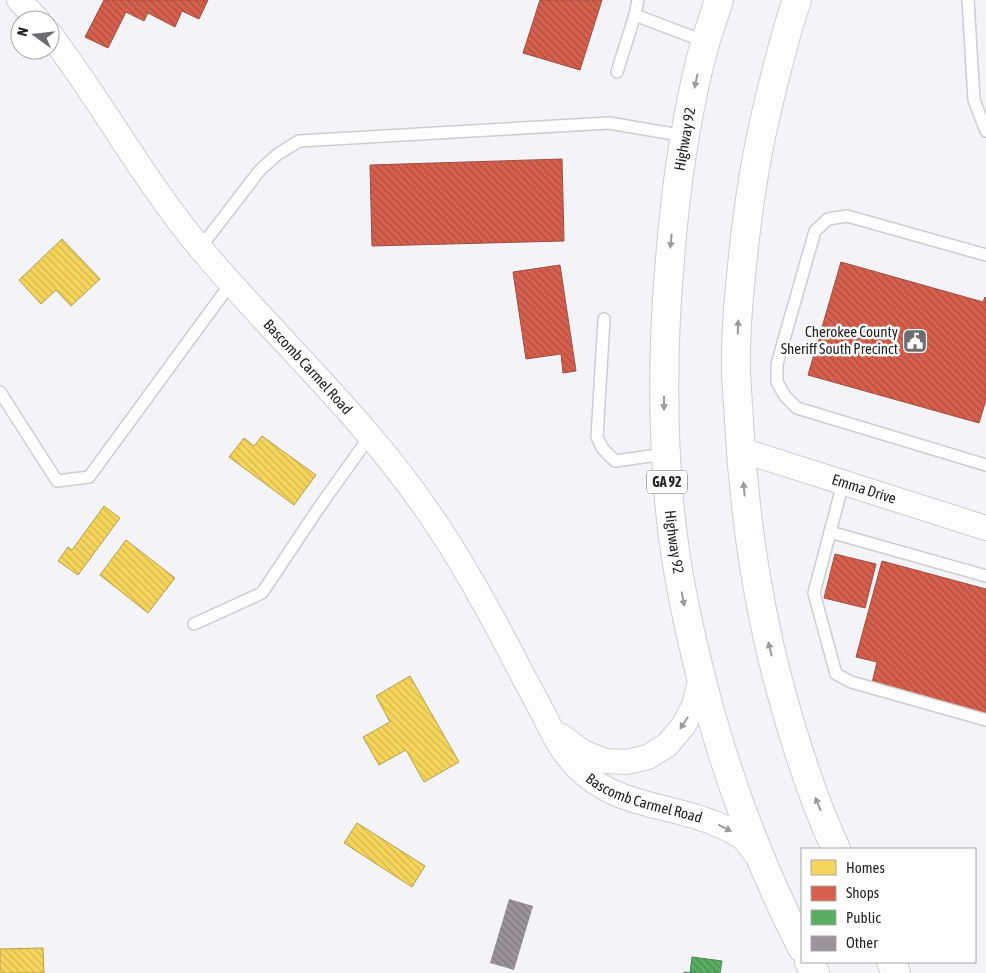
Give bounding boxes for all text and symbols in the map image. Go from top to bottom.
north arrow [10,10,60,60]
text: N [14,26,31,38]
one-way arrow [692,73,700,88]
street label: Highway 92 [671,106,698,172]
one-way arrow [667,233,675,249]
street label: Bascomb Carmel Road [260,316,356,417]
one-way arrow [734,318,742,334]
place label: Cherokee County Sheriff South Precinct [781,323,898,357]
public building icon: Cherokee County Sheriff South Precinct [902,328,928,354]
one-way arrow [660,395,668,411]
road number: GA 92 [647,471,687,494]
street label: Emma Drive [830,471,898,507]
one-way arrow [740,480,748,496]
street label: Highway 92 [662,509,688,575]
one-way arrow [680,592,688,608]
one-way arrow [766,641,774,657]
one-way arrow [679,716,689,730]
street label: Bascomb Carmel Road [583,770,704,826]
one-way arrow [814,796,822,811]
one-way arrow [718,824,732,832]
legend [801,848,976,963]
text: Homes [846,859,885,876]
text: Shops [846,884,879,901]
text: Public [846,909,881,926]
text: Other [846,934,878,951]

